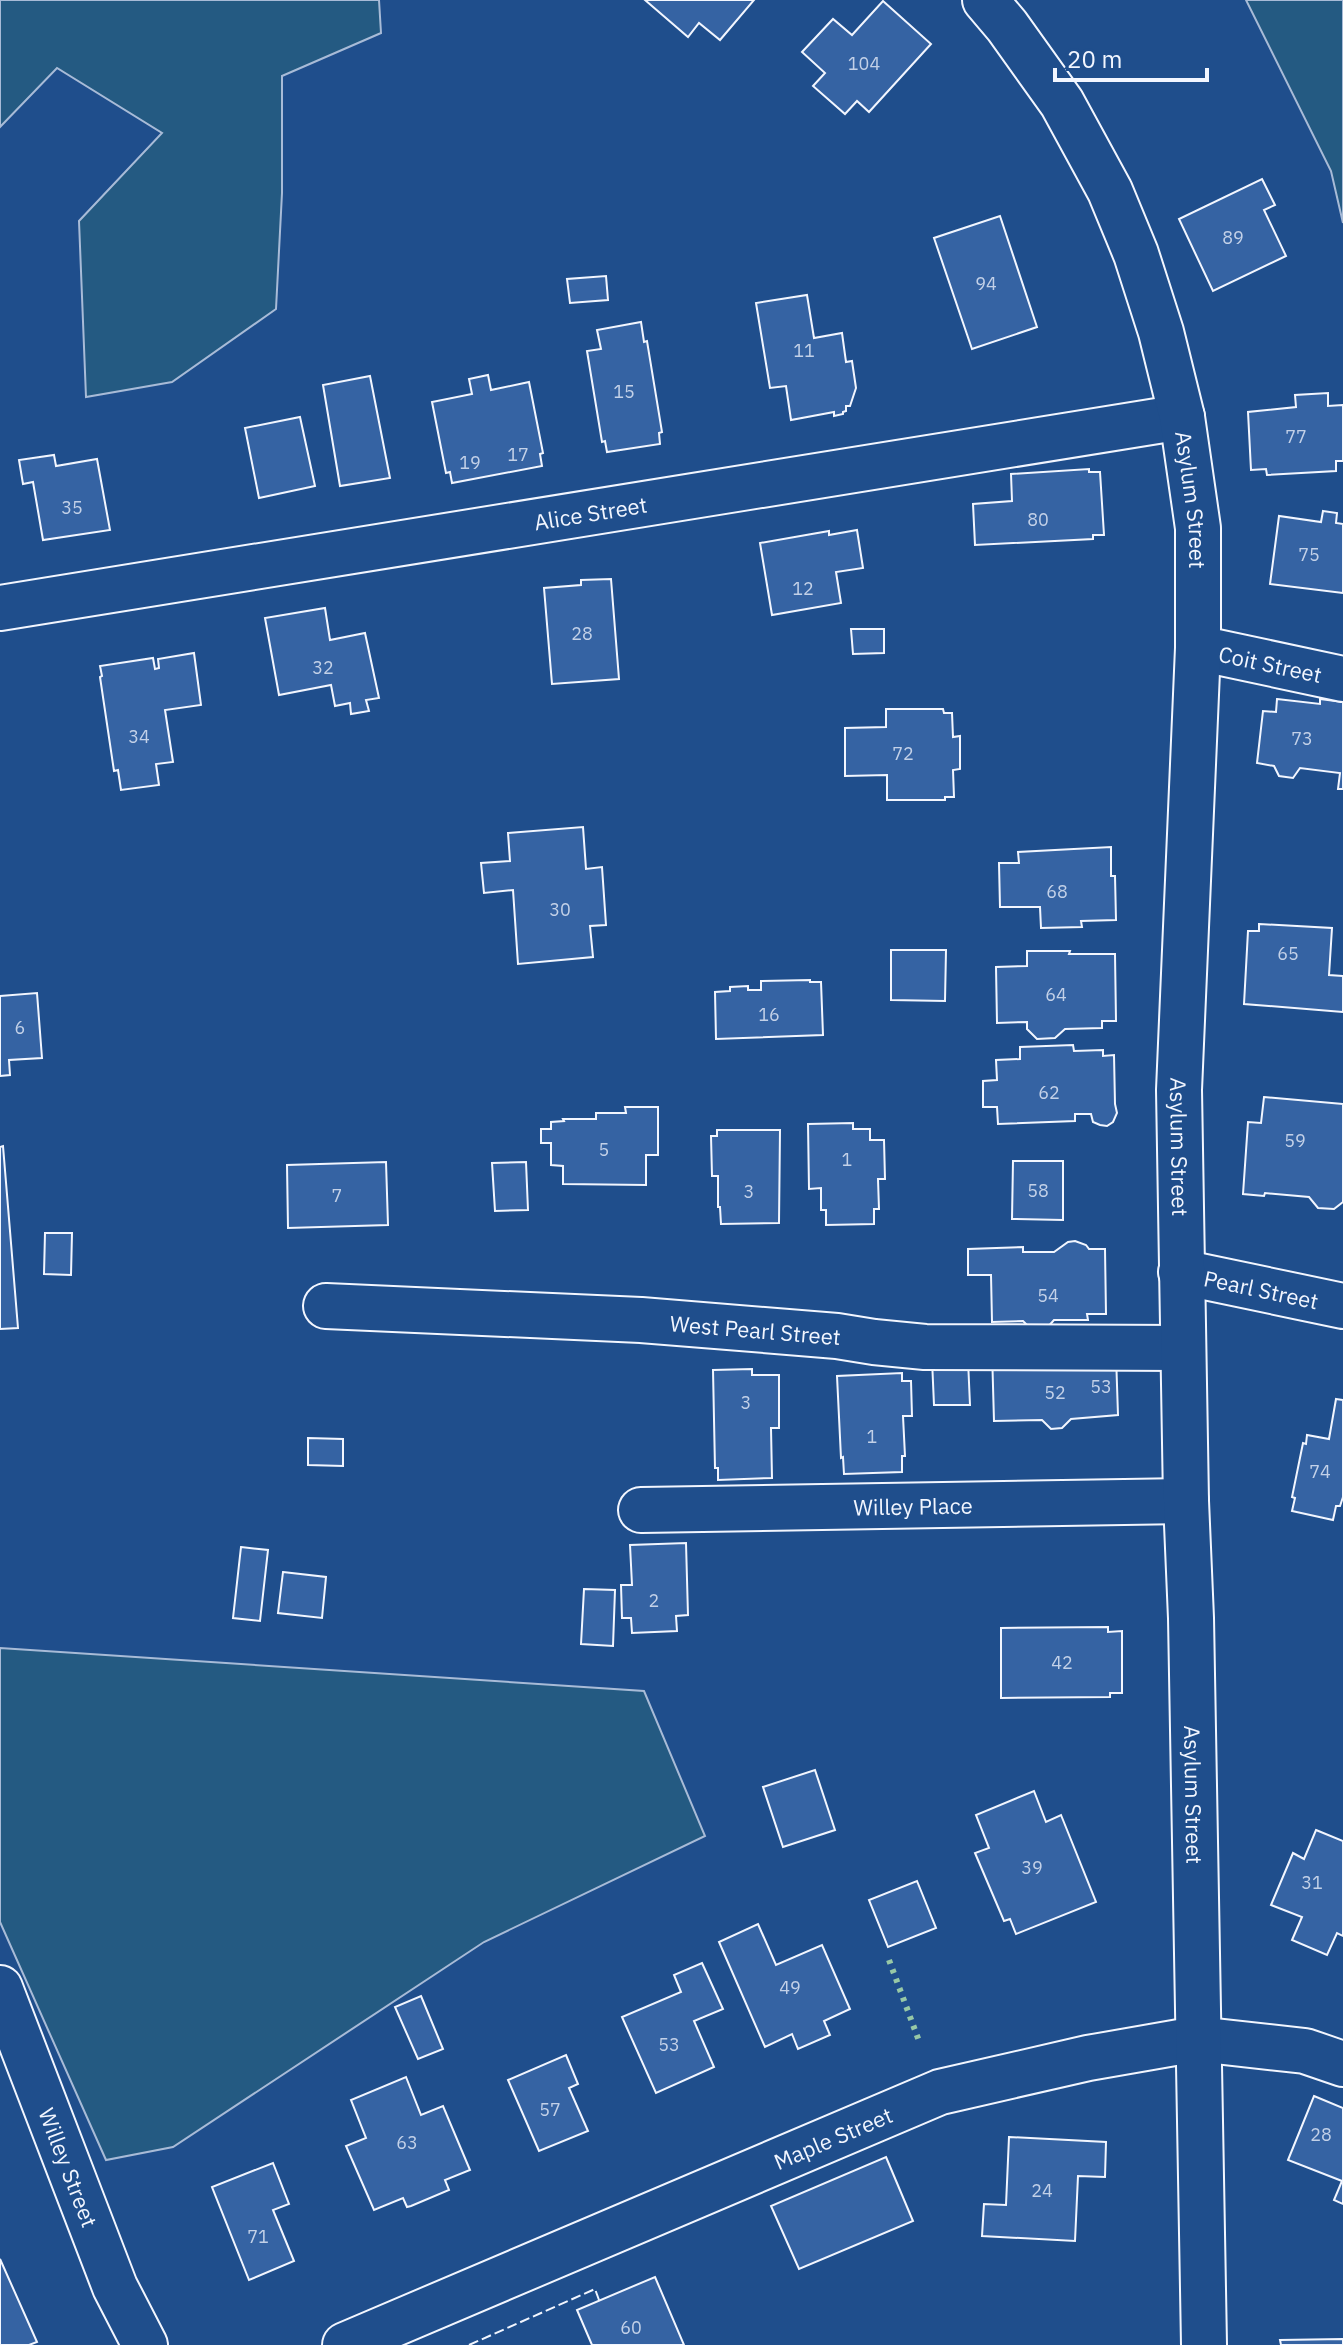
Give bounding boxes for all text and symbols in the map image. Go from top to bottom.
scale bar [1055,32,1207,82]
text: 20 m [1067,43,1122,75]
house number: 104 [848,52,880,75]
house number: 89 [1222,226,1244,249]
house number: 94 [975,272,997,295]
house number: 11 [793,339,815,362]
house number: 15 [613,380,635,403]
house number: 77 [1285,425,1307,448]
street label: Asylum Street [1170,429,1213,569]
house number: 17 [507,443,529,466]
house number: 19 [459,451,481,474]
street label: Alice Street [532,489,649,536]
house number: 35 [61,496,83,519]
house number: 80 [1027,508,1049,531]
house number: 75 [1298,543,1320,566]
house number: 12 [792,577,814,600]
house number: 28 [571,622,593,645]
street label: Coit Street [1216,638,1325,689]
house number: 32 [312,656,334,679]
house number: 34 [128,725,150,748]
house number: 73 [1291,727,1313,750]
house number: 72 [892,742,914,765]
house number: 68 [1046,880,1068,903]
house number: 30 [549,898,571,921]
house number: 65 [1277,942,1299,965]
house number: 64 [1045,983,1067,1006]
house number: 16 [758,1003,780,1026]
house number: 6 [15,1016,25,1039]
street label: Asylum Street [1164,1077,1196,1216]
house number: 62 [1038,1081,1060,1104]
house number: 59 [1284,1129,1306,1152]
house number: 5 [599,1138,609,1161]
house number: 1 [842,1148,852,1171]
house number: 58 [1027,1179,1049,1202]
house number: 3 [744,1180,754,1203]
house number: 7 [332,1184,342,1207]
street label: Pearl Street [1201,1263,1321,1315]
house number: 54 [1037,1284,1059,1307]
street label: West Pearl Street [669,1308,842,1351]
house number: 53 [1090,1375,1112,1398]
house number: 52 [1044,1381,1066,1404]
house number: 3 [741,1391,751,1414]
house number: 1 [867,1425,877,1448]
house number: 74 [1309,1460,1331,1483]
street label: Willey Place [853,1490,973,1521]
house number: 2 [649,1589,659,1612]
house number: 42 [1051,1651,1073,1674]
street label: Asylum Street [1178,1725,1210,1864]
house number: 39 [1021,1856,1043,1879]
house number: 31 [1301,1871,1323,1894]
house number: 49 [779,1976,801,1999]
house number: 53 [658,2033,680,2056]
house number: 57 [539,2098,561,2121]
street label: Maple Street [769,2100,896,2176]
street label: Willey Street [33,2103,105,2231]
house number: 28 [1310,2123,1332,2146]
house number: 63 [396,2131,418,2154]
house number: 24 [1031,2179,1053,2202]
house number: 71 [247,2225,269,2248]
house number: 60 [620,2316,642,2339]

